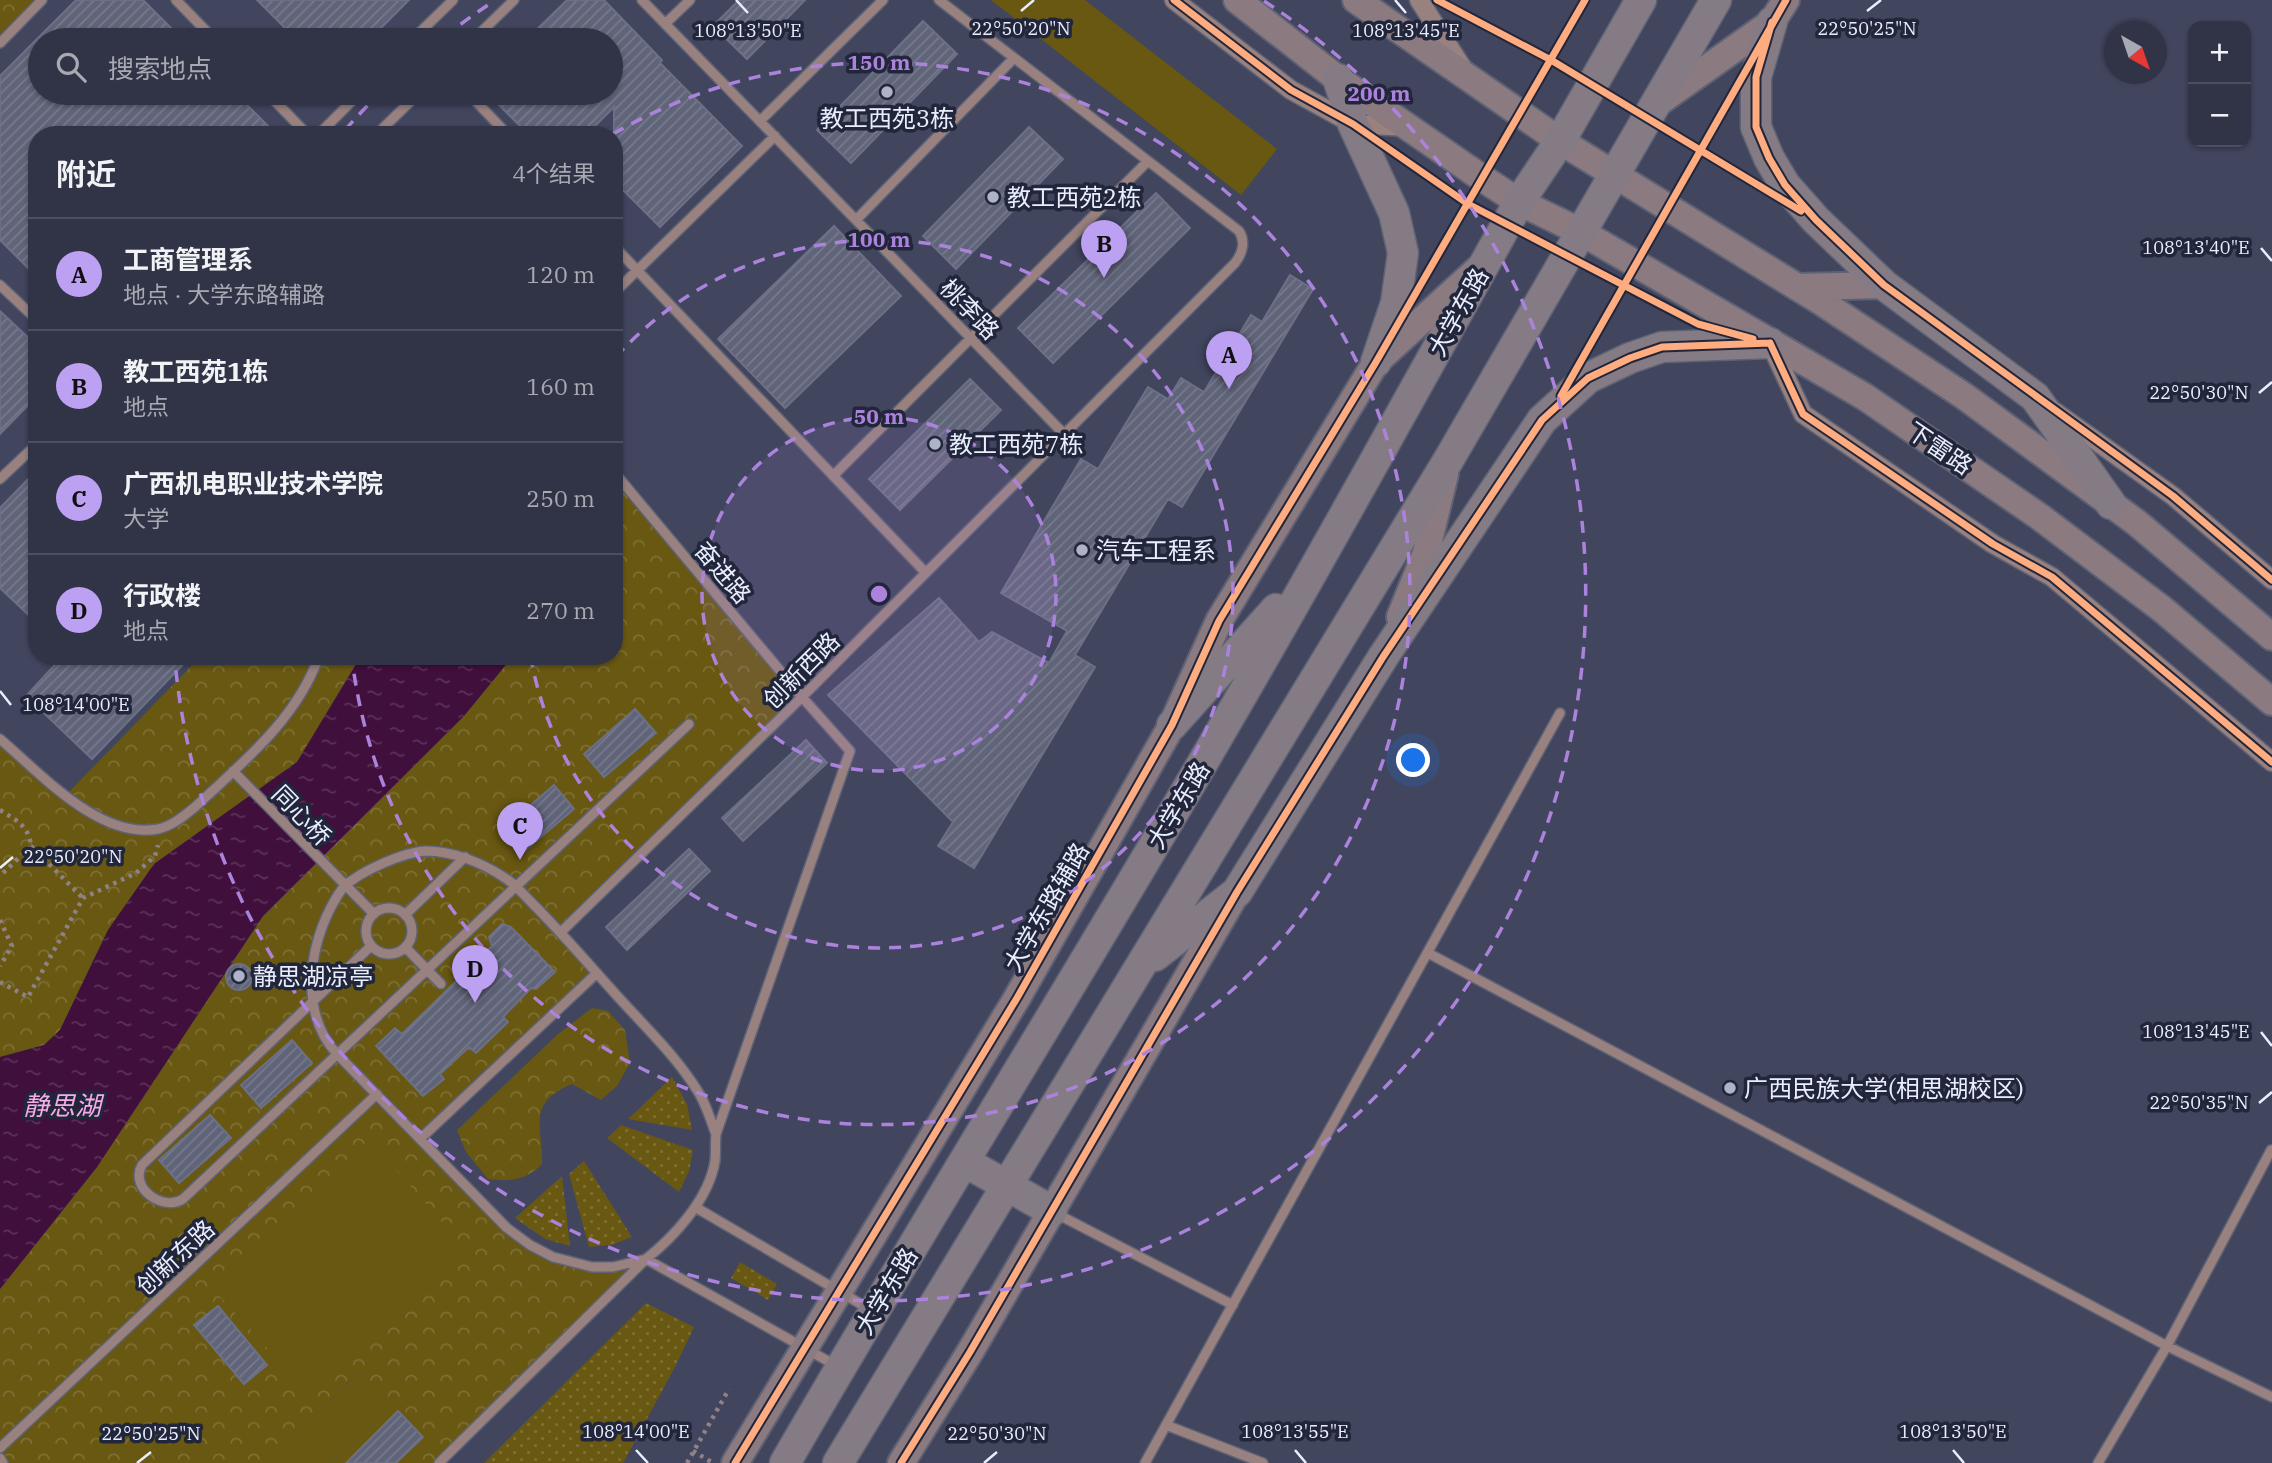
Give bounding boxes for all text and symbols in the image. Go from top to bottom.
text: 22°50'20"N [972,17,1071,40]
text: 22°50'25"N [1818,17,1917,40]
text: 108°13'50"E [694,19,802,42]
text: 108°13'45"E [1352,19,1460,42]
north arrow [2104,21,2167,84]
map controls [2188,21,2251,147]
button: + [2188,21,2251,84]
search box [28,28,623,105]
icon: search [52,48,90,86]
text: 150 m [847,48,911,76]
text: 搜索地点 [108,51,212,85]
text: 200 m [1347,79,1411,107]
marker: 教工西苑3栋 [879,84,895,100]
button: − [2188,84,2251,147]
place label: 教工西苑3栋 [820,102,954,134]
text: 附近 [56,154,116,193]
text: 4个结果 [512,158,595,188]
place label: 教工西苑2栋 [1007,181,1141,213]
marker: 教工西苑2栋 [985,189,1001,205]
pin: B [1081,220,1127,278]
text: 100 m [847,225,911,253]
text: 108°13'40"E [2142,236,2250,259]
text: 工商管理系 [123,242,253,276]
text: A [71,259,87,289]
text: 120 m [526,259,595,289]
street label: 大学东路 [1421,262,1495,362]
street label: 桃李路 [933,272,1007,346]
text: 地点 · 大学东路辅路 [123,279,325,309]
pin: A [1206,331,1252,389]
text: 教工西苑1栋 [123,354,269,388]
text: B [71,371,87,401]
text: 160 m [526,371,595,401]
text: 22°50'30"N [2150,381,2249,404]
text: 地点 [123,391,169,421]
text: 50 m [854,402,904,430]
street label: 下雷路 [1901,415,1979,481]
place label: 教工西苑7栋 [949,428,1083,460]
marker: 教工西苑7栋 [927,436,943,452]
text: 广西机电职业技术学院 [123,466,383,500]
text: C [71,483,87,513]
text: 250 m [526,483,595,513]
text: 大学 [123,503,169,533]
street label: 奋进路 [688,534,758,610]
place label: 汽车工程系 [1096,534,1216,566]
marker: 汽车工程系 [1074,542,1090,558]
text: 行政楼 [123,578,201,612]
centre of rings [867,582,891,606]
text: D [70,595,88,625]
text: 270 m [526,595,595,625]
text: 地点 [123,615,169,645]
street label: 创新西路 [756,625,846,715]
text: 108°14'00"E [22,693,130,716]
your location [1396,743,1430,777]
street label: 大学东路 [1140,756,1216,854]
street label: 同心桥 [265,778,339,852]
pin: C [497,802,543,860]
street label: 大学东路辅路 [996,837,1096,977]
text: 22°50'20"N [24,845,123,868]
pin: D [452,945,498,1003]
place label: 静思湖凉亭 [253,960,373,992]
marker: 静思湖凉亭 [231,968,247,984]
text: 108°13'45"E [2142,1020,2250,1043]
place label: 广西民族大学(相思湖校区) [1744,1072,2024,1104]
marker: 广西民族大学(相思湖校区) [1722,1080,1738,1096]
water label: 静思湖 [23,1088,105,1122]
text: 22°50'35"N [2150,1091,2249,1114]
street label: 创新东路 [129,1213,221,1301]
street label: 大学东路 [848,1242,924,1340]
text: 108°14'00"E [582,1420,690,1443]
text: 108°13'55"E [1241,1420,1349,1443]
text: 108°13'50"E [1899,1420,2007,1443]
text: 22°50'25"N [102,1422,201,1445]
text: 22°50'30"N [948,1422,1047,1445]

